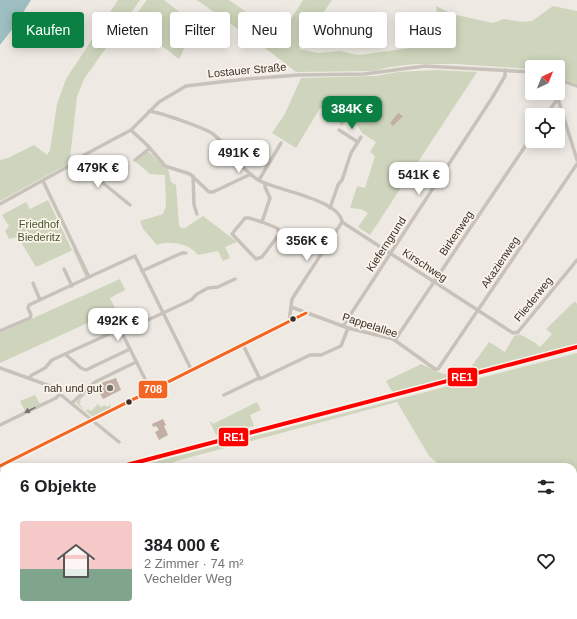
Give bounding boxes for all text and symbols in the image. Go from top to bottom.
chip: Kaufen [12,12,84,48]
chip: Mieten [92,12,162,48]
chip: Filter [170,12,230,48]
chip: Neu [238,12,291,48]
chip: Wohnung [299,12,387,48]
chip: Haus [395,12,456,48]
north arrow [525,60,565,100]
map controls [525,60,565,148]
street label: Lostauer Straße [207,61,287,79]
pin: 384K € [319,96,385,130]
text: 384K € [331,101,373,116]
button: locate [525,108,565,148]
pin: 491K € [206,140,272,174]
text: 491K € [218,145,260,160]
pin: 479K € [65,155,131,189]
text: 479K € [77,160,119,175]
pin: 541K € [386,162,452,196]
text: 541K € [398,167,440,182]
street label: Birkenweg [437,208,475,258]
street label: Kieferngrund [364,214,408,274]
park label: Friedhof Biederitz [18,218,60,243]
pin: 356K € [274,228,340,262]
text: 356K € [286,233,328,248]
street label: Akazienweg [478,234,522,290]
street label: Kirschweg [400,246,450,284]
street label: Fliederweg [511,274,555,324]
pin: 492K € [85,308,151,342]
street label: Pappelallee [341,310,399,340]
text: 492K € [97,313,139,328]
unlabelled marker [288,314,298,324]
line badge: RE1 [447,367,478,387]
text: RE1 [451,371,473,383]
line badge: 708 [138,380,168,399]
place label: nah und gut [44,382,102,394]
marker: nah und gut [105,383,115,393]
text: 708 [144,383,162,395]
unlabelled marker [124,397,134,407]
one-way arrow [25,407,36,413]
line badge: RE1 [218,427,249,447]
text: RE1 [223,431,245,443]
icon: filters [535,476,557,498]
text: 6 Objekte [20,477,97,496]
text: 384 000 € [144,536,220,555]
icon: home [52,537,100,585]
icon: heart [535,550,557,572]
text: 2 Zimmer · 74 m² [144,556,244,571]
text: Vechelder Weg [144,571,232,586]

